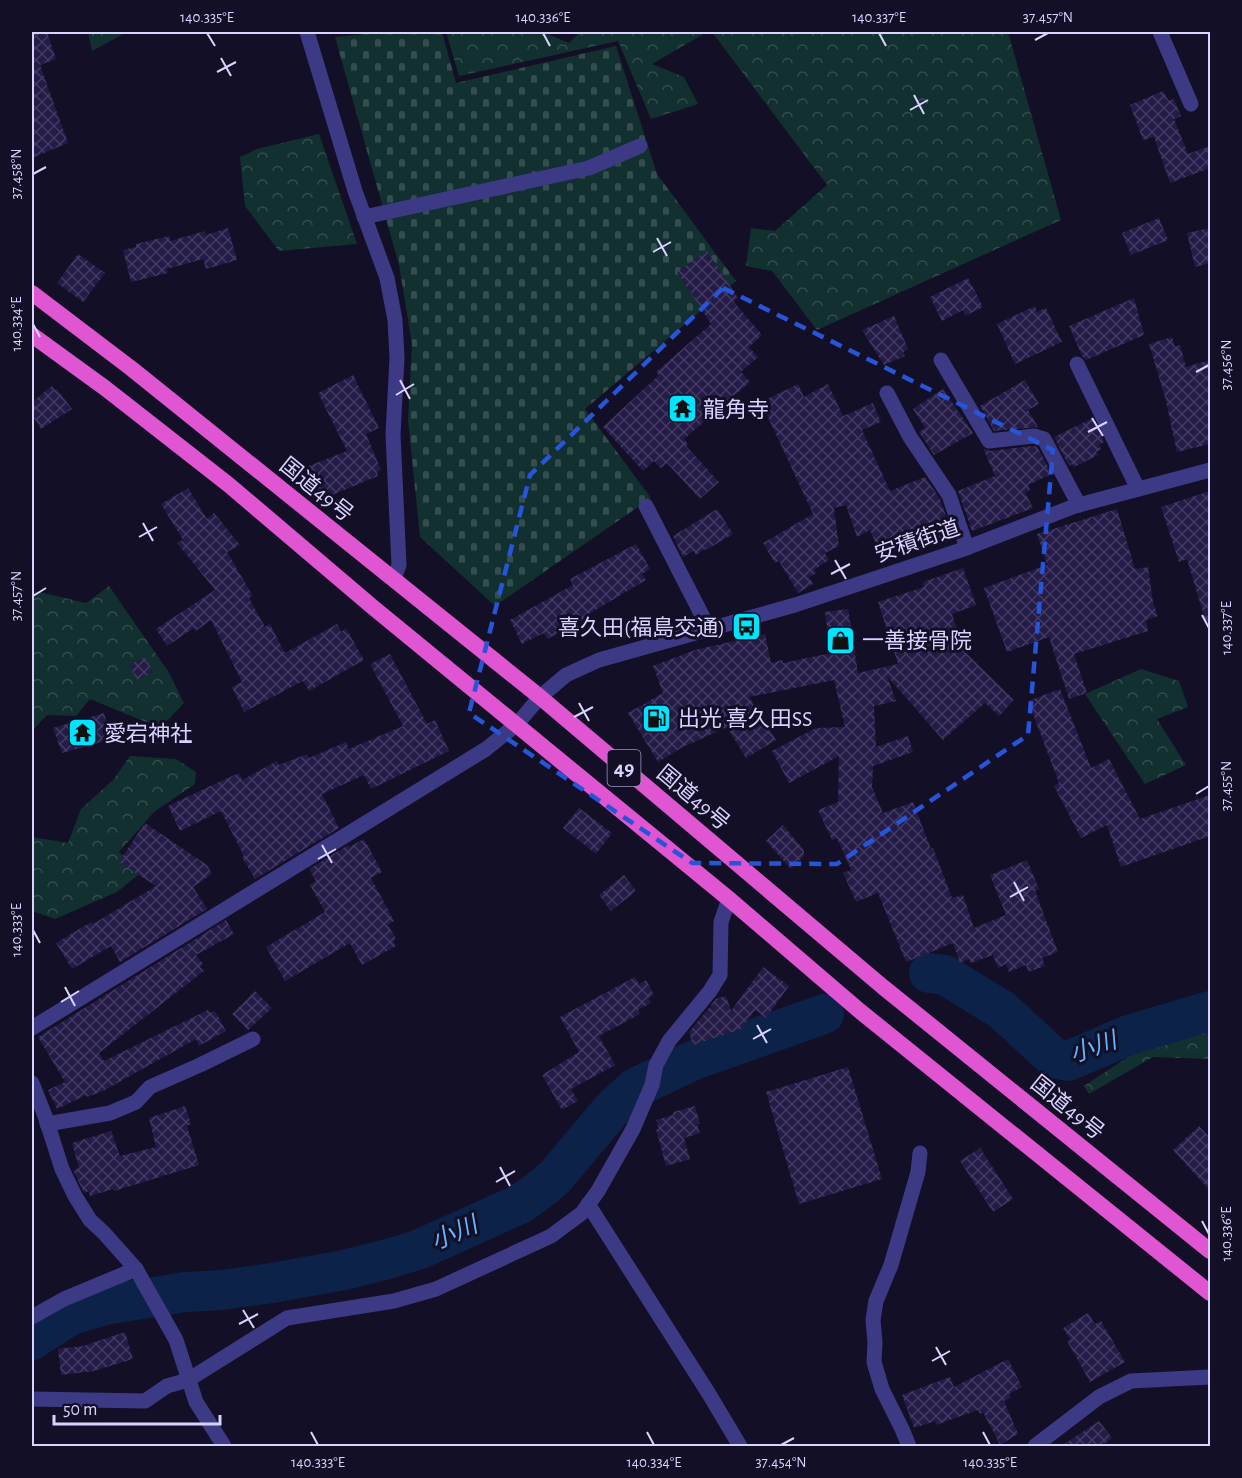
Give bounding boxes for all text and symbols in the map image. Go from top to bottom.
text: 140.335°E [180,10,234,25]
text: 140.336°E [516,10,570,25]
text: 140.337°E [852,10,906,25]
text: 37.457°N [1023,10,1073,25]
text: 37.458°N [9,148,24,200]
text: 140.334°E [9,297,24,351]
text: 37.456°N [1219,339,1234,391]
temple icon: 龍角寺 [666,393,698,425]
place label: 龍角寺 [703,398,769,421]
street label: 国道49号 [276,453,358,526]
street label: 安積街道 [872,515,963,566]
text: 37.457°N [9,571,24,621]
text: 140.337°E [1219,601,1234,655]
bus stop icon: 喜久田(福島交通) [730,611,762,643]
place label: 喜久田(福島交通) [558,616,725,639]
shop icon: 一善接骨院 [825,624,857,656]
place label: 一善接骨院 [862,629,972,652]
fuel station icon: 出光 喜久田SS [641,702,673,734]
place label: 出光 喜久田SS [678,707,812,730]
temple icon: 愛宕神社 [67,717,99,749]
place label: 愛宕神社 [104,722,192,745]
road number: 49 [608,750,640,786]
street label: 国道49号 [653,761,734,834]
text: 37.455°N [1219,761,1234,811]
text: 140.333°E [9,903,24,957]
water label: 小川 [1066,1027,1123,1067]
street label: 国道49号 [1027,1071,1109,1144]
text: 140.336°E [1219,1207,1234,1261]
water label: 小川 [427,1211,484,1255]
scale bar [54,1388,220,1426]
text: 50 m [63,1401,97,1419]
text: 140.333°E [291,1455,345,1470]
text: 140.334°E [627,1455,681,1470]
text: 37.454°N [755,1455,807,1470]
text: 140.335°E [963,1455,1017,1470]

